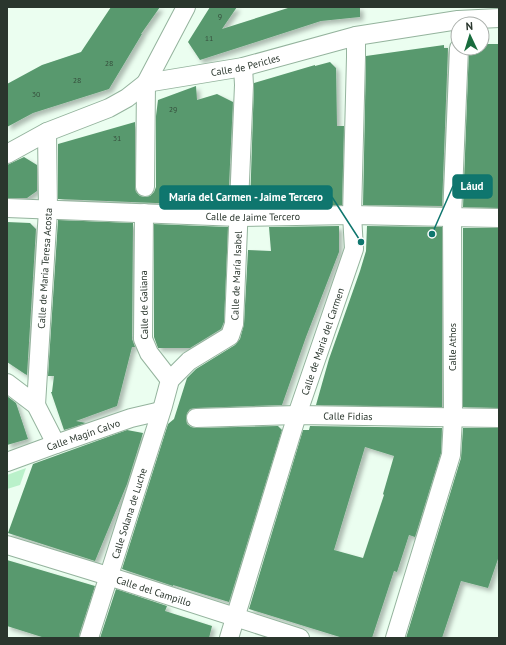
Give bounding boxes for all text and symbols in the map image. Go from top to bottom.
house number: 9 [218,11,222,21]
north arrow [450,16,490,56]
text: N [465,19,473,33]
house number: 11 [205,33,213,43]
street label: Calle de Pericles [210,51,281,79]
house number: 28 [105,58,113,68]
house number: 28 [73,75,81,85]
house number: 30 [32,89,41,99]
house number: 29 [169,104,177,114]
house number: 31 [113,133,121,143]
callout: Láud [453,175,492,198]
text: Láud [460,179,484,193]
callout: María del Carmen - Jaime Tercero [160,186,332,209]
text: María del Carmen - Jaime Tercero [169,190,323,204]
street label: Calle de María Teresa Acosta [34,207,55,329]
street label: Calle de Jaime Tercero [205,209,300,224]
street label: Calle de María Isabel [228,231,244,321]
street label: Calle de Galiana [137,270,151,340]
street label: Calle de María del Carmen [298,286,347,397]
street label: Calle Athos [446,323,459,371]
street label: Calle Fidias [323,409,373,423]
street label: Calle Magín Calvo [45,416,122,453]
street label: Calle Solana de Luche [108,466,149,560]
street label: Calle del Campillo [115,573,193,609]

